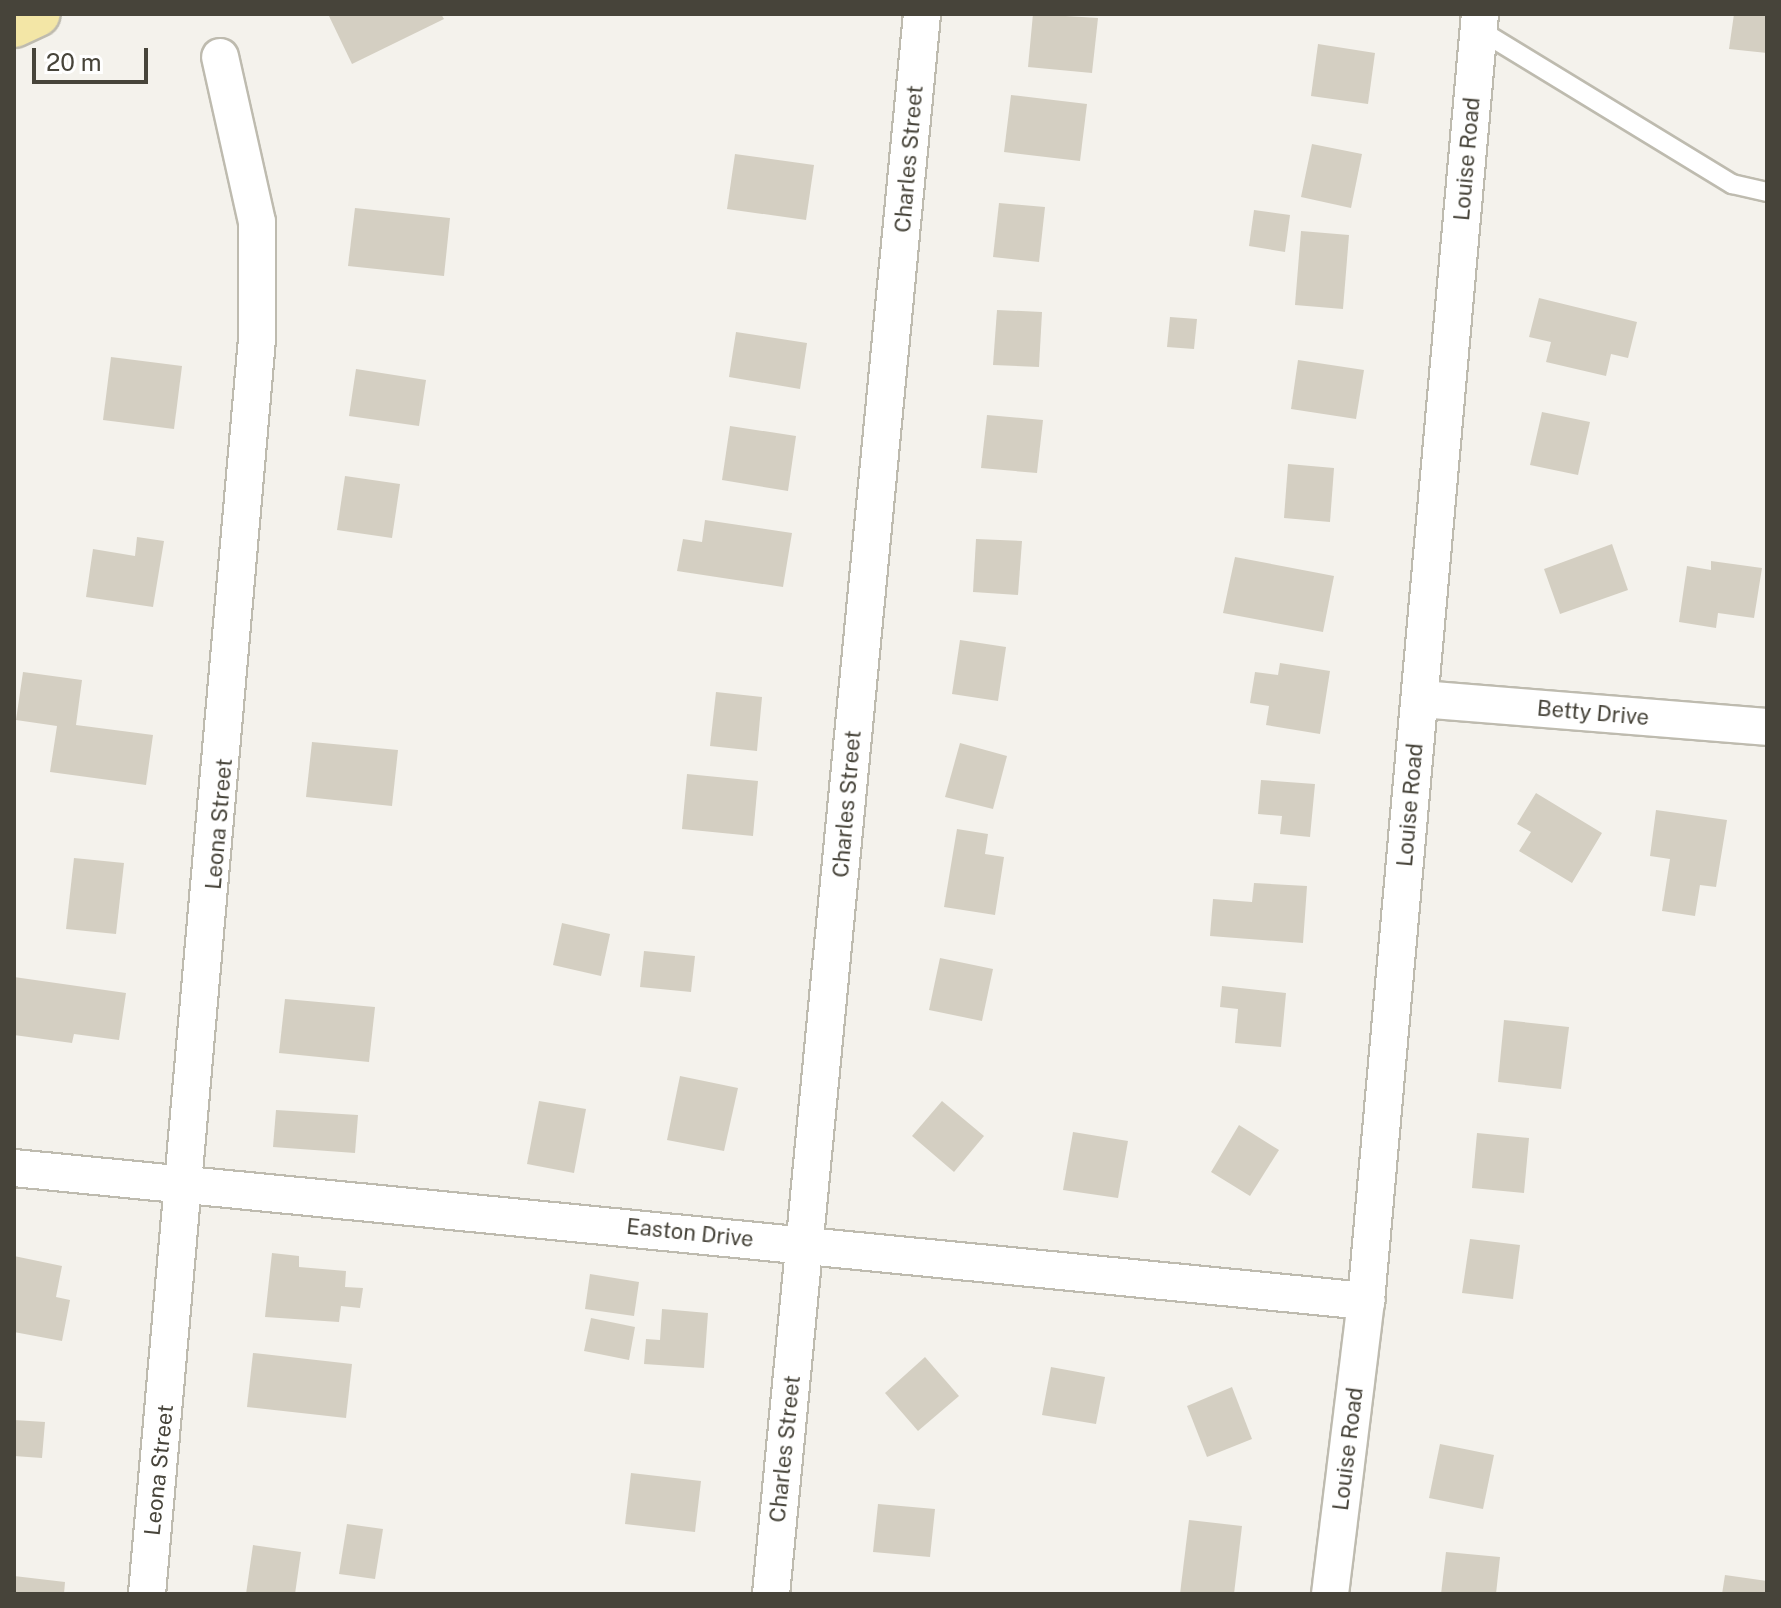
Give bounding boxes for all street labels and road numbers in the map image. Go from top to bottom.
street label: Charles Street [889,84,929,234]
street label: Louise Road [1448,96,1486,222]
street label: Betty Drive [1536,695,1650,731]
street label: Charles Street [827,729,867,879]
street label: Louise Road [1391,742,1429,868]
street label: Leona Street [200,757,238,891]
street label: Easton Drive [625,1213,755,1253]
street label: Charles Street [764,1374,806,1524]
street label: Louise Road [1327,1386,1369,1512]
street label: Leona Street [139,1403,179,1537]

